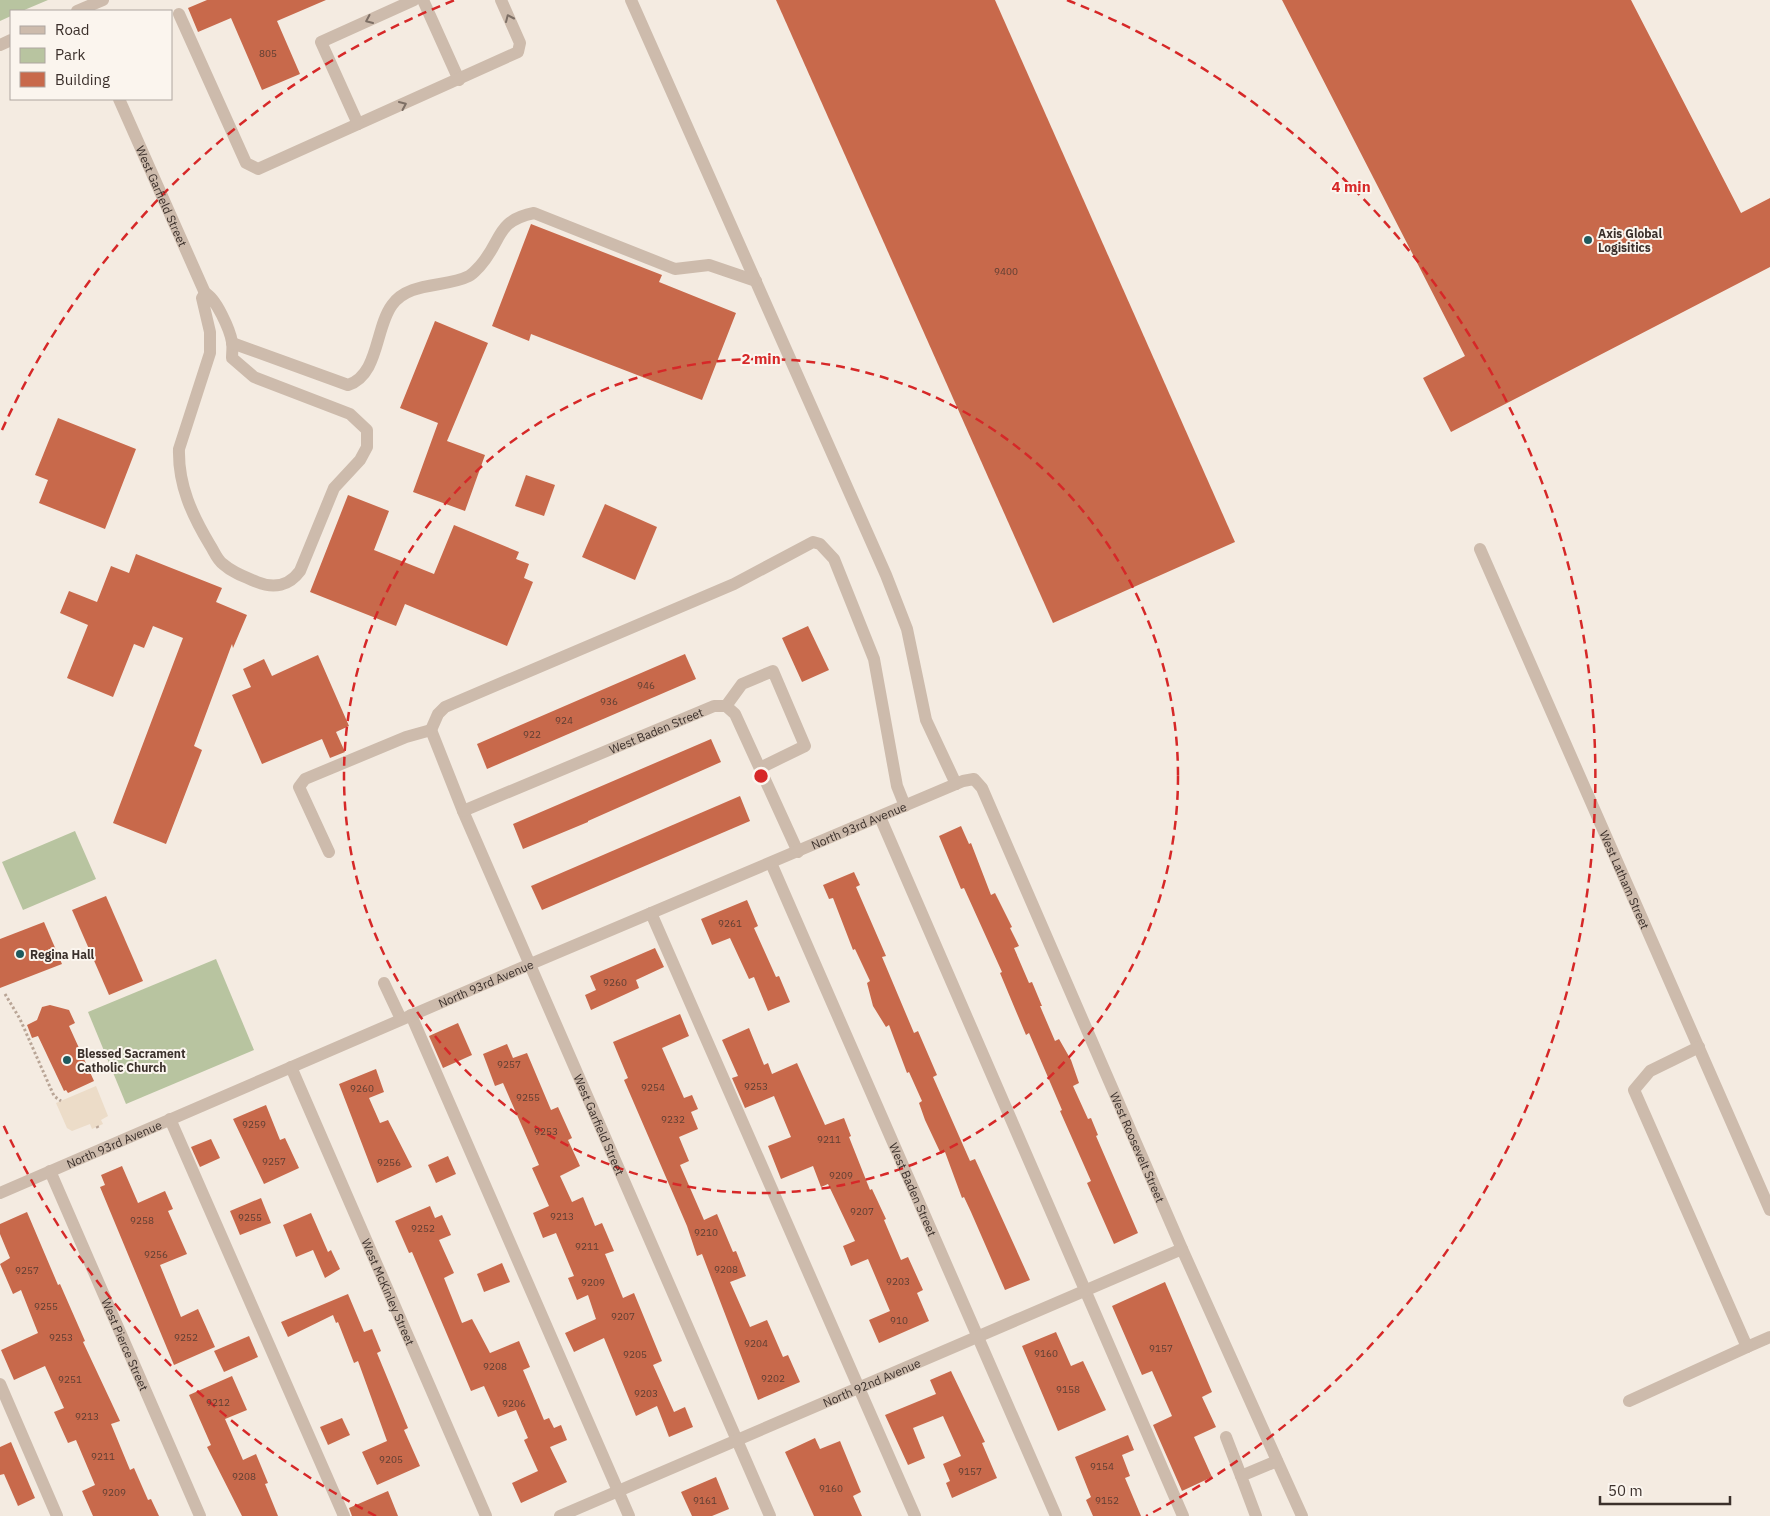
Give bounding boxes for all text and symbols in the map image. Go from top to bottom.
legend [10,10,172,100]
one-way arrow [365,14,374,24]
one-way arrow [505,14,516,23]
text: Road [55,20,90,39]
text: Park [55,45,85,64]
house number: 805 [259,47,277,60]
text: Building [55,70,110,89]
one-way arrow [398,100,407,111]
street label: West Garfield Street [133,143,191,249]
text: 4 min [1331,177,1371,196]
place label: Axis Global Logisitics [1598,226,1662,255]
marker: Axis Global Logisitics [1582,234,1594,246]
house number: 9400 [994,265,1018,278]
text: 2 min [741,349,781,368]
house number: 946 [637,679,655,692]
house number: 936 [600,695,618,708]
street label: West Baden Street [607,704,705,757]
house number: 924 [555,714,573,727]
house number: 922 [523,728,541,741]
centre of rings [752,767,770,785]
street label: North 93rd Avenue [809,798,909,852]
street label: West Latham Street [1597,828,1653,931]
house number: 9261 [718,917,742,930]
place label: Regina Hall [30,947,95,962]
marker: Regina Hall [14,948,26,960]
street label: North 93rd Avenue [436,956,536,1010]
house number: 9260 [603,976,627,989]
place label: Blessed Sacrament Catholic Church [77,1046,186,1075]
marker: Blessed Sacrament Catholic Church [61,1054,73,1066]
house number: 9257 [497,1058,521,1071]
street label: West Garfield Street [571,1072,628,1177]
house number: 9253 [744,1080,768,1093]
house number: 9254 [641,1081,665,1094]
house number: 9260 [350,1082,374,1095]
street label: West Roosevelt Street [1107,1089,1168,1205]
house number: 9255 [516,1091,540,1104]
house number: 9232 [661,1113,685,1126]
street label: North 93rd Avenue [64,1117,164,1171]
house number: 9259 [242,1118,266,1131]
house number: 9253 [534,1125,558,1138]
house number: 9211 [817,1133,841,1146]
street label: West Baden Street [886,1140,940,1238]
house number: 9257 [262,1155,286,1168]
house number: 9256 [377,1156,401,1169]
house number: 9209 [829,1169,853,1182]
house number: 9207 [850,1205,874,1218]
house number: 9213 [550,1210,574,1223]
house number: 9255 [238,1211,262,1224]
house number: 9258 [130,1214,154,1227]
house number: 9252 [411,1222,435,1235]
house number: 9210 [694,1226,718,1239]
street label: West McKinley Street [359,1236,418,1347]
house number: 9211 [575,1240,599,1253]
house number: 9256 [144,1248,168,1261]
house number: 9208 [714,1263,738,1276]
house number: 9257 [15,1264,39,1277]
house number: 9203 [886,1275,910,1288]
house number: 9209 [581,1276,605,1289]
street label: West Pierce Street [99,1296,152,1393]
house number: 9255 [34,1300,58,1313]
house number: 9207 [611,1310,635,1323]
house number: 910 [890,1314,908,1327]
house number: 9253 [49,1331,73,1344]
house number: 9252 [174,1331,198,1344]
house number: 9204 [744,1337,768,1350]
house number: 9157 [1149,1342,1173,1355]
house number: 9160 [1034,1347,1058,1360]
house number: 9205 [623,1348,647,1361]
street label: North 92nd Avenue [820,1355,923,1410]
house number: 9208 [483,1360,507,1373]
house number: 9202 [761,1372,785,1385]
house number: 9251 [58,1373,82,1386]
house number: 9158 [1056,1383,1080,1396]
house number: 9203 [634,1387,658,1400]
house number: 9212 [206,1396,230,1409]
house number: 9206 [502,1397,526,1410]
house number: 9213 [75,1410,99,1423]
house number: 9211 [91,1450,115,1463]
house number: 9205 [379,1453,403,1466]
house number: 9154 [1090,1460,1114,1473]
house number: 9157 [958,1465,982,1478]
house number: 9208 [232,1470,256,1483]
scale bar [1600,1474,1730,1506]
text: 50 m [1608,1481,1643,1500]
house number: 9160 [819,1482,843,1495]
house number: 9209 [102,1486,126,1499]
house number: 9161 [693,1494,717,1507]
house number: 9152 [1095,1494,1119,1507]

